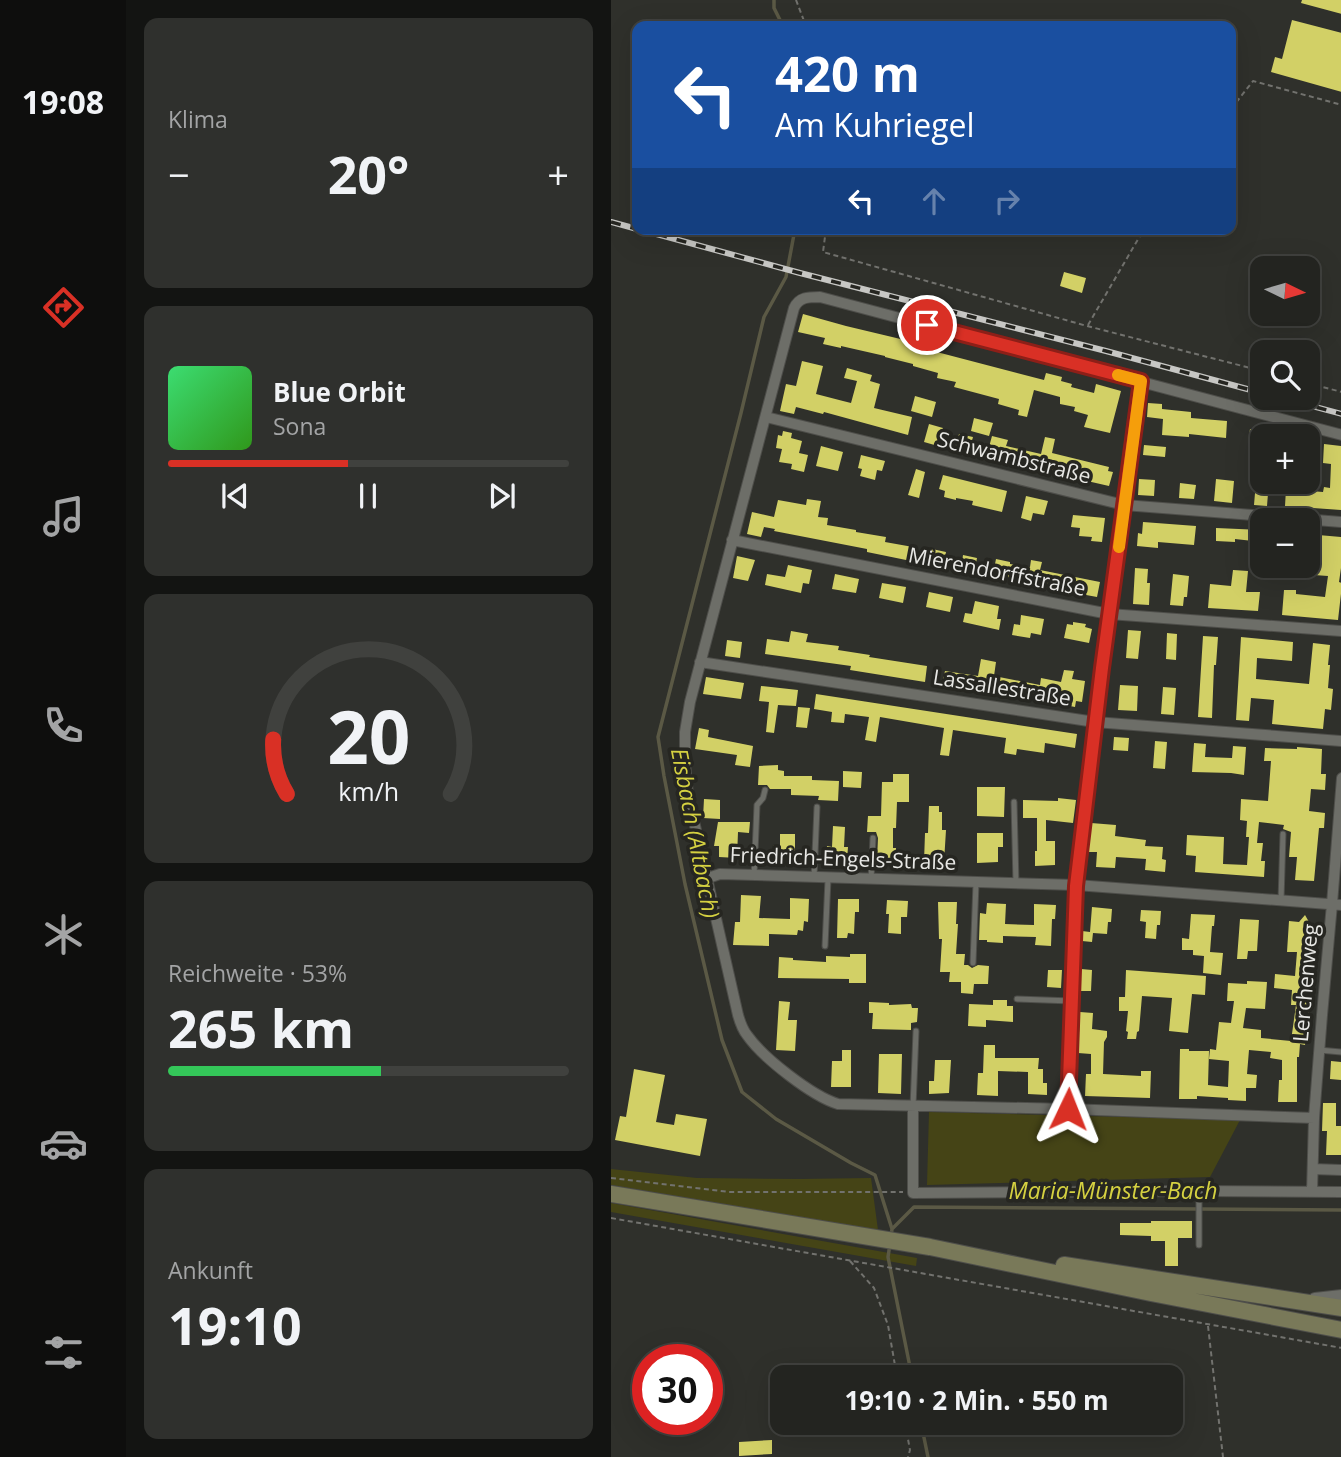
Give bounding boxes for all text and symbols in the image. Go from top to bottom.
text: 420 m [775,40,920,106]
icon: left [660,49,751,140]
text: 19:08 [22,80,104,123]
text: Klima [168,103,228,135]
text: Am Kuhriegel [775,103,975,146]
text: 20° [328,138,409,209]
text: − [168,148,190,200]
text: + [547,148,569,200]
icon: left [842,182,880,220]
icon: ahead [915,182,953,220]
icon: right [988,182,1026,220]
north arrow [1250,256,1320,326]
map controls [1250,256,1320,578]
icon: directions [39,283,88,332]
pin [897,295,957,355]
icon: arrive [908,306,946,344]
button: search [1250,340,1320,410]
text: Blue Orbit [273,374,406,410]
text: Sona [273,410,326,442]
street label: Schwambstraße [935,424,1094,490]
button: + [1250,424,1320,494]
icon: previous [216,477,254,515]
icon: pause [349,477,387,515]
icon: next [483,477,521,515]
icon: music [39,492,88,541]
button: − [1250,508,1320,578]
street label: Mierendorffstraße [906,540,1088,602]
street label: Lassallestraße [931,662,1073,712]
text: 20 [327,687,410,786]
icon: phone [39,701,88,750]
water label: Eisbach (Altbach) [664,745,728,921]
text: km/h [338,774,399,808]
street label: Friedrich-Engels-Straße [729,840,957,876]
icon: climate [39,910,88,959]
street label: Lerchenweg [1286,923,1324,1043]
text: Reichweite · 53% [168,957,347,989]
text: 265 km [168,992,354,1063]
position arrow [1031,1072,1105,1146]
icon: car [39,1119,88,1168]
water label: Maria-Münster-Bach [1009,1174,1217,1206]
text: Ankunft [168,1254,253,1286]
text: 19:10 [168,1289,302,1360]
icon: filters [39,1328,88,1377]
speed limit sign: 30 [632,1344,723,1435]
text: 19:10 · 2 Min. · 550 m [844,1382,1109,1418]

